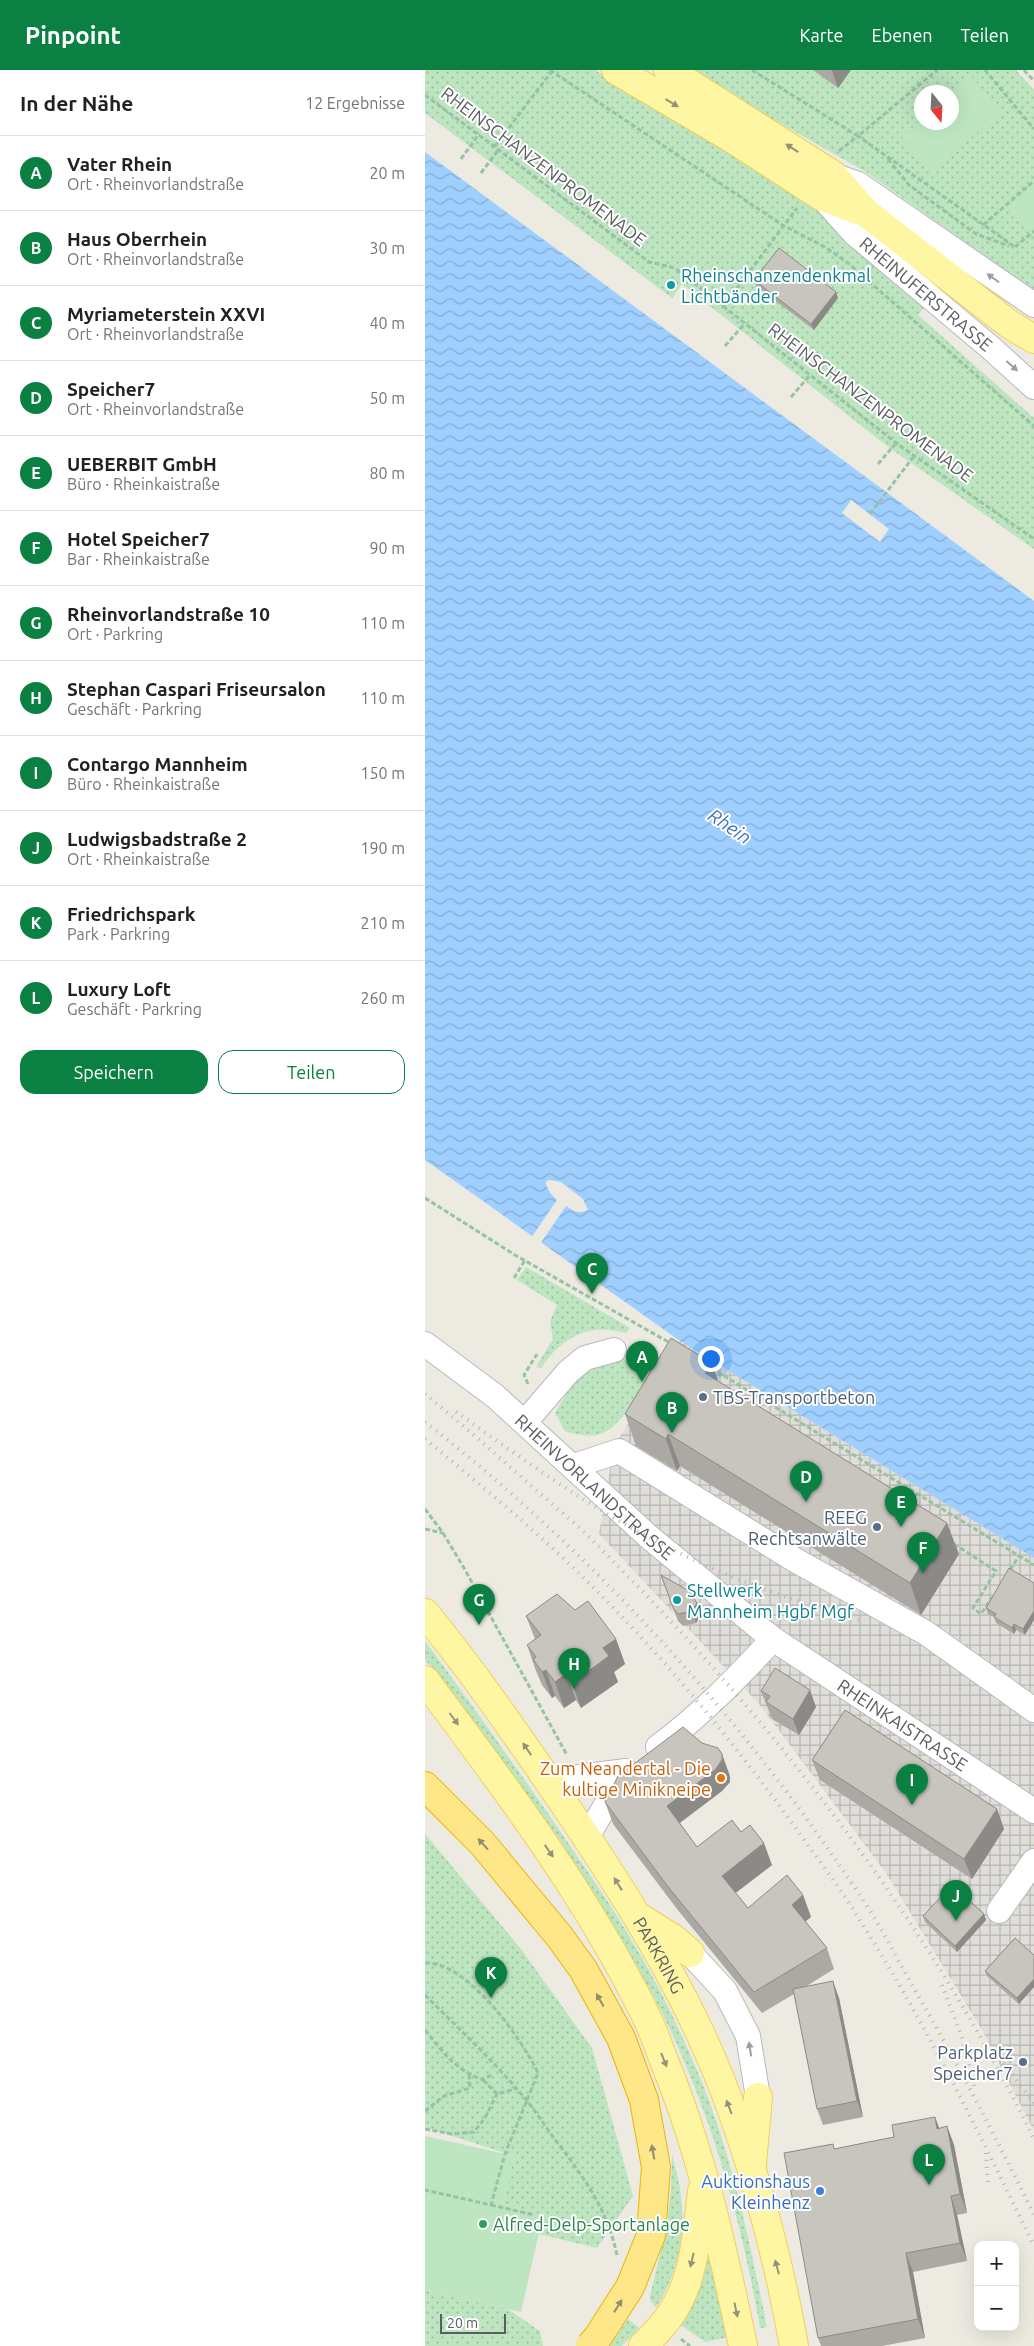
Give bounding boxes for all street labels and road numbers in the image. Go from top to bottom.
street label: RHEINSCHANZENPROMENADE [438,82,650,250]
street label: RHEINUFERSTRASSE [856,232,997,355]
street label: RHEINSCHANZENPROMENADE [765,318,977,486]
street label: RHEINVORLANDSTRASSE [511,1410,678,1563]
street label: RHEINKAISTRASSE [834,1675,971,1775]
street label: PARKRING [630,1913,689,1997]

